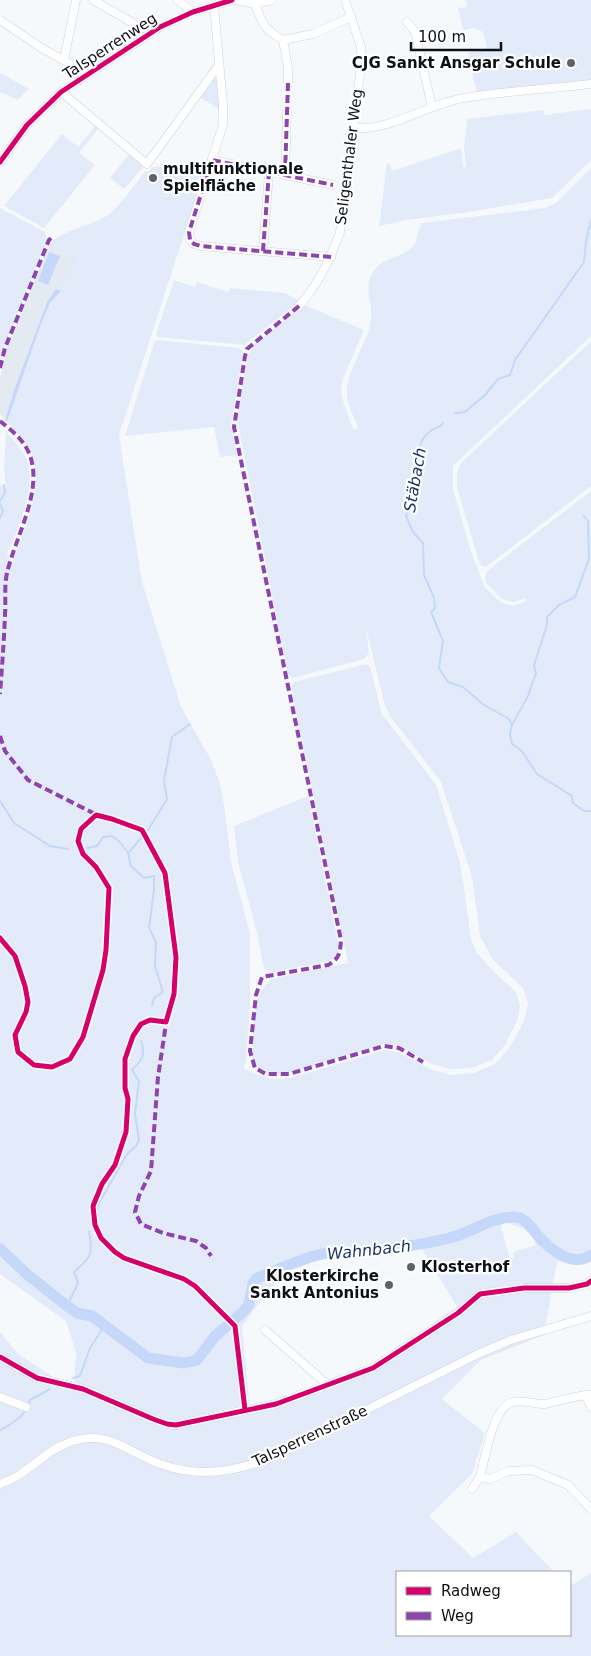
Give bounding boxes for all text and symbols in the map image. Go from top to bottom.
street label: Talsperrenweg [59,9,160,84]
scale bar [411,20,501,52]
text: 100 m [418,28,466,46]
place label: CJG Sankt Ansgar Schule [352,54,561,72]
marker: CJG Sankt Ansgar Schule [565,57,577,69]
street label: Seligenthaler Weg [332,88,366,226]
place label: multifunktionale Spielfläche [163,160,303,195]
marker: multifunktionale Spielfläche [147,172,159,184]
water label: Stäbach [400,446,430,514]
water label: Wahnbach [326,1236,412,1264]
place label: Klosterhof [421,1258,510,1276]
marker: Klosterhof [405,1261,417,1273]
place label: Klosterkirche Sankt Antonius [250,1267,379,1302]
marker: Klosterkirche Sankt Antonius [383,1279,395,1291]
street label: Talsperrenstraße [249,1401,370,1471]
legend [396,1571,571,1636]
text: Radweg [441,1582,501,1600]
text: Weg [441,1607,474,1625]

